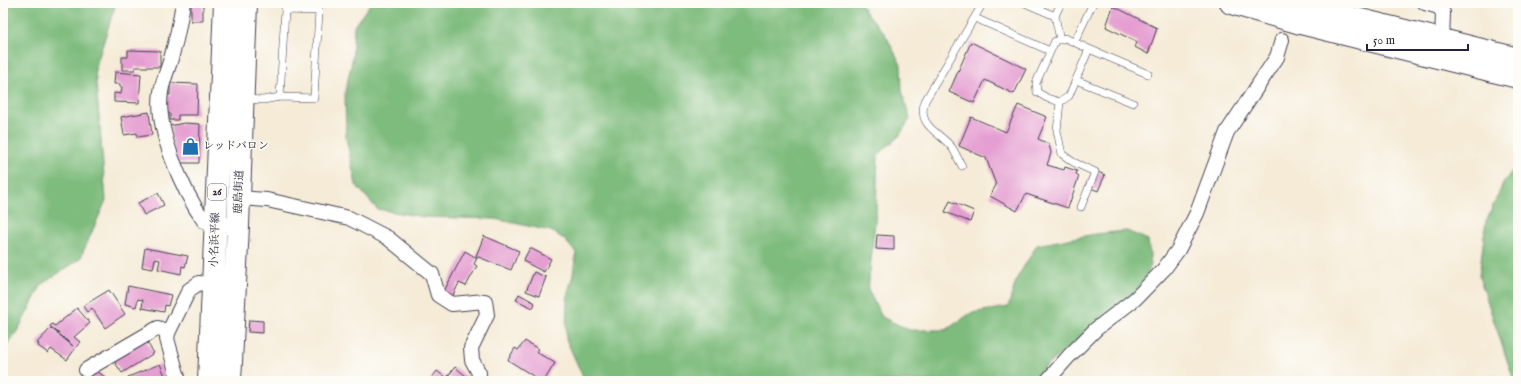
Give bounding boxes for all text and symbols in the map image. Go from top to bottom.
scale bar [1367,26,1468,52]
text: 50 m [1373,33,1395,48]
shop icon: レッドバロン [180,136,200,156]
place label: レッドバロン [203,139,269,153]
street label: 鹿島街道 [231,170,247,214]
road number: 26 [208,184,226,200]
street label: 小名浜平線 [207,212,223,268]

